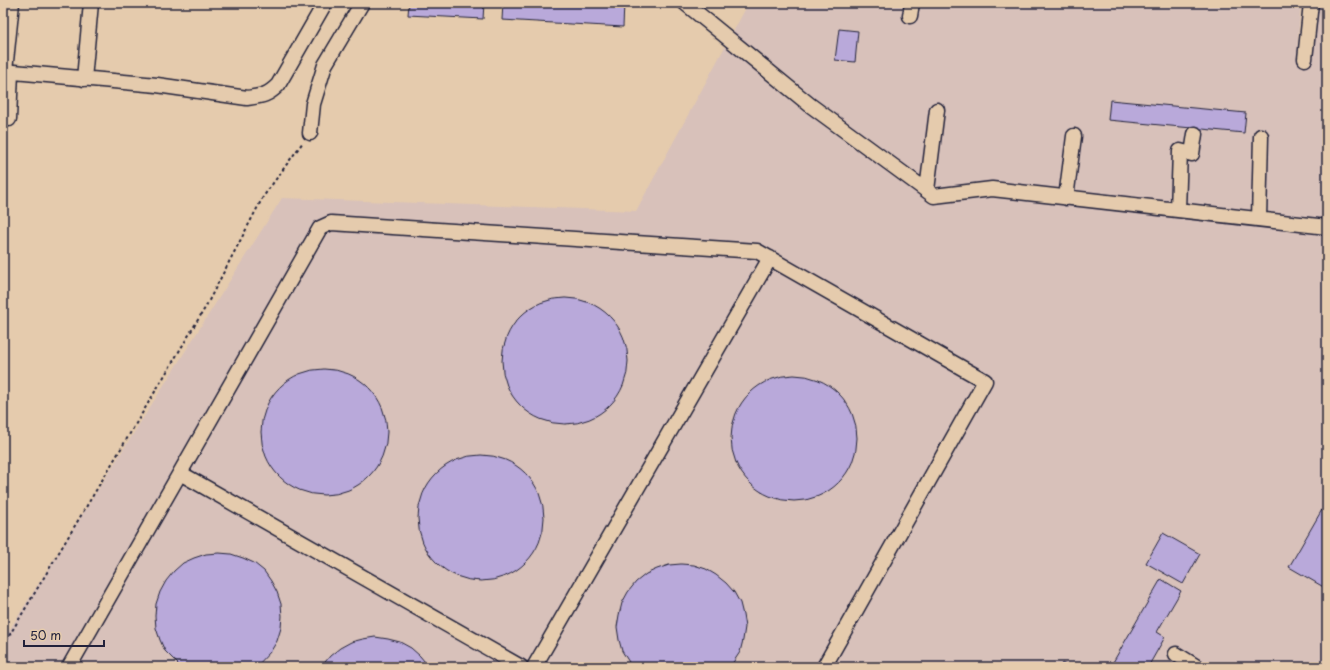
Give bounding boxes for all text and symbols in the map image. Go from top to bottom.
scale bar [24,622,104,648]
text: 50 m [30,626,61,644]

